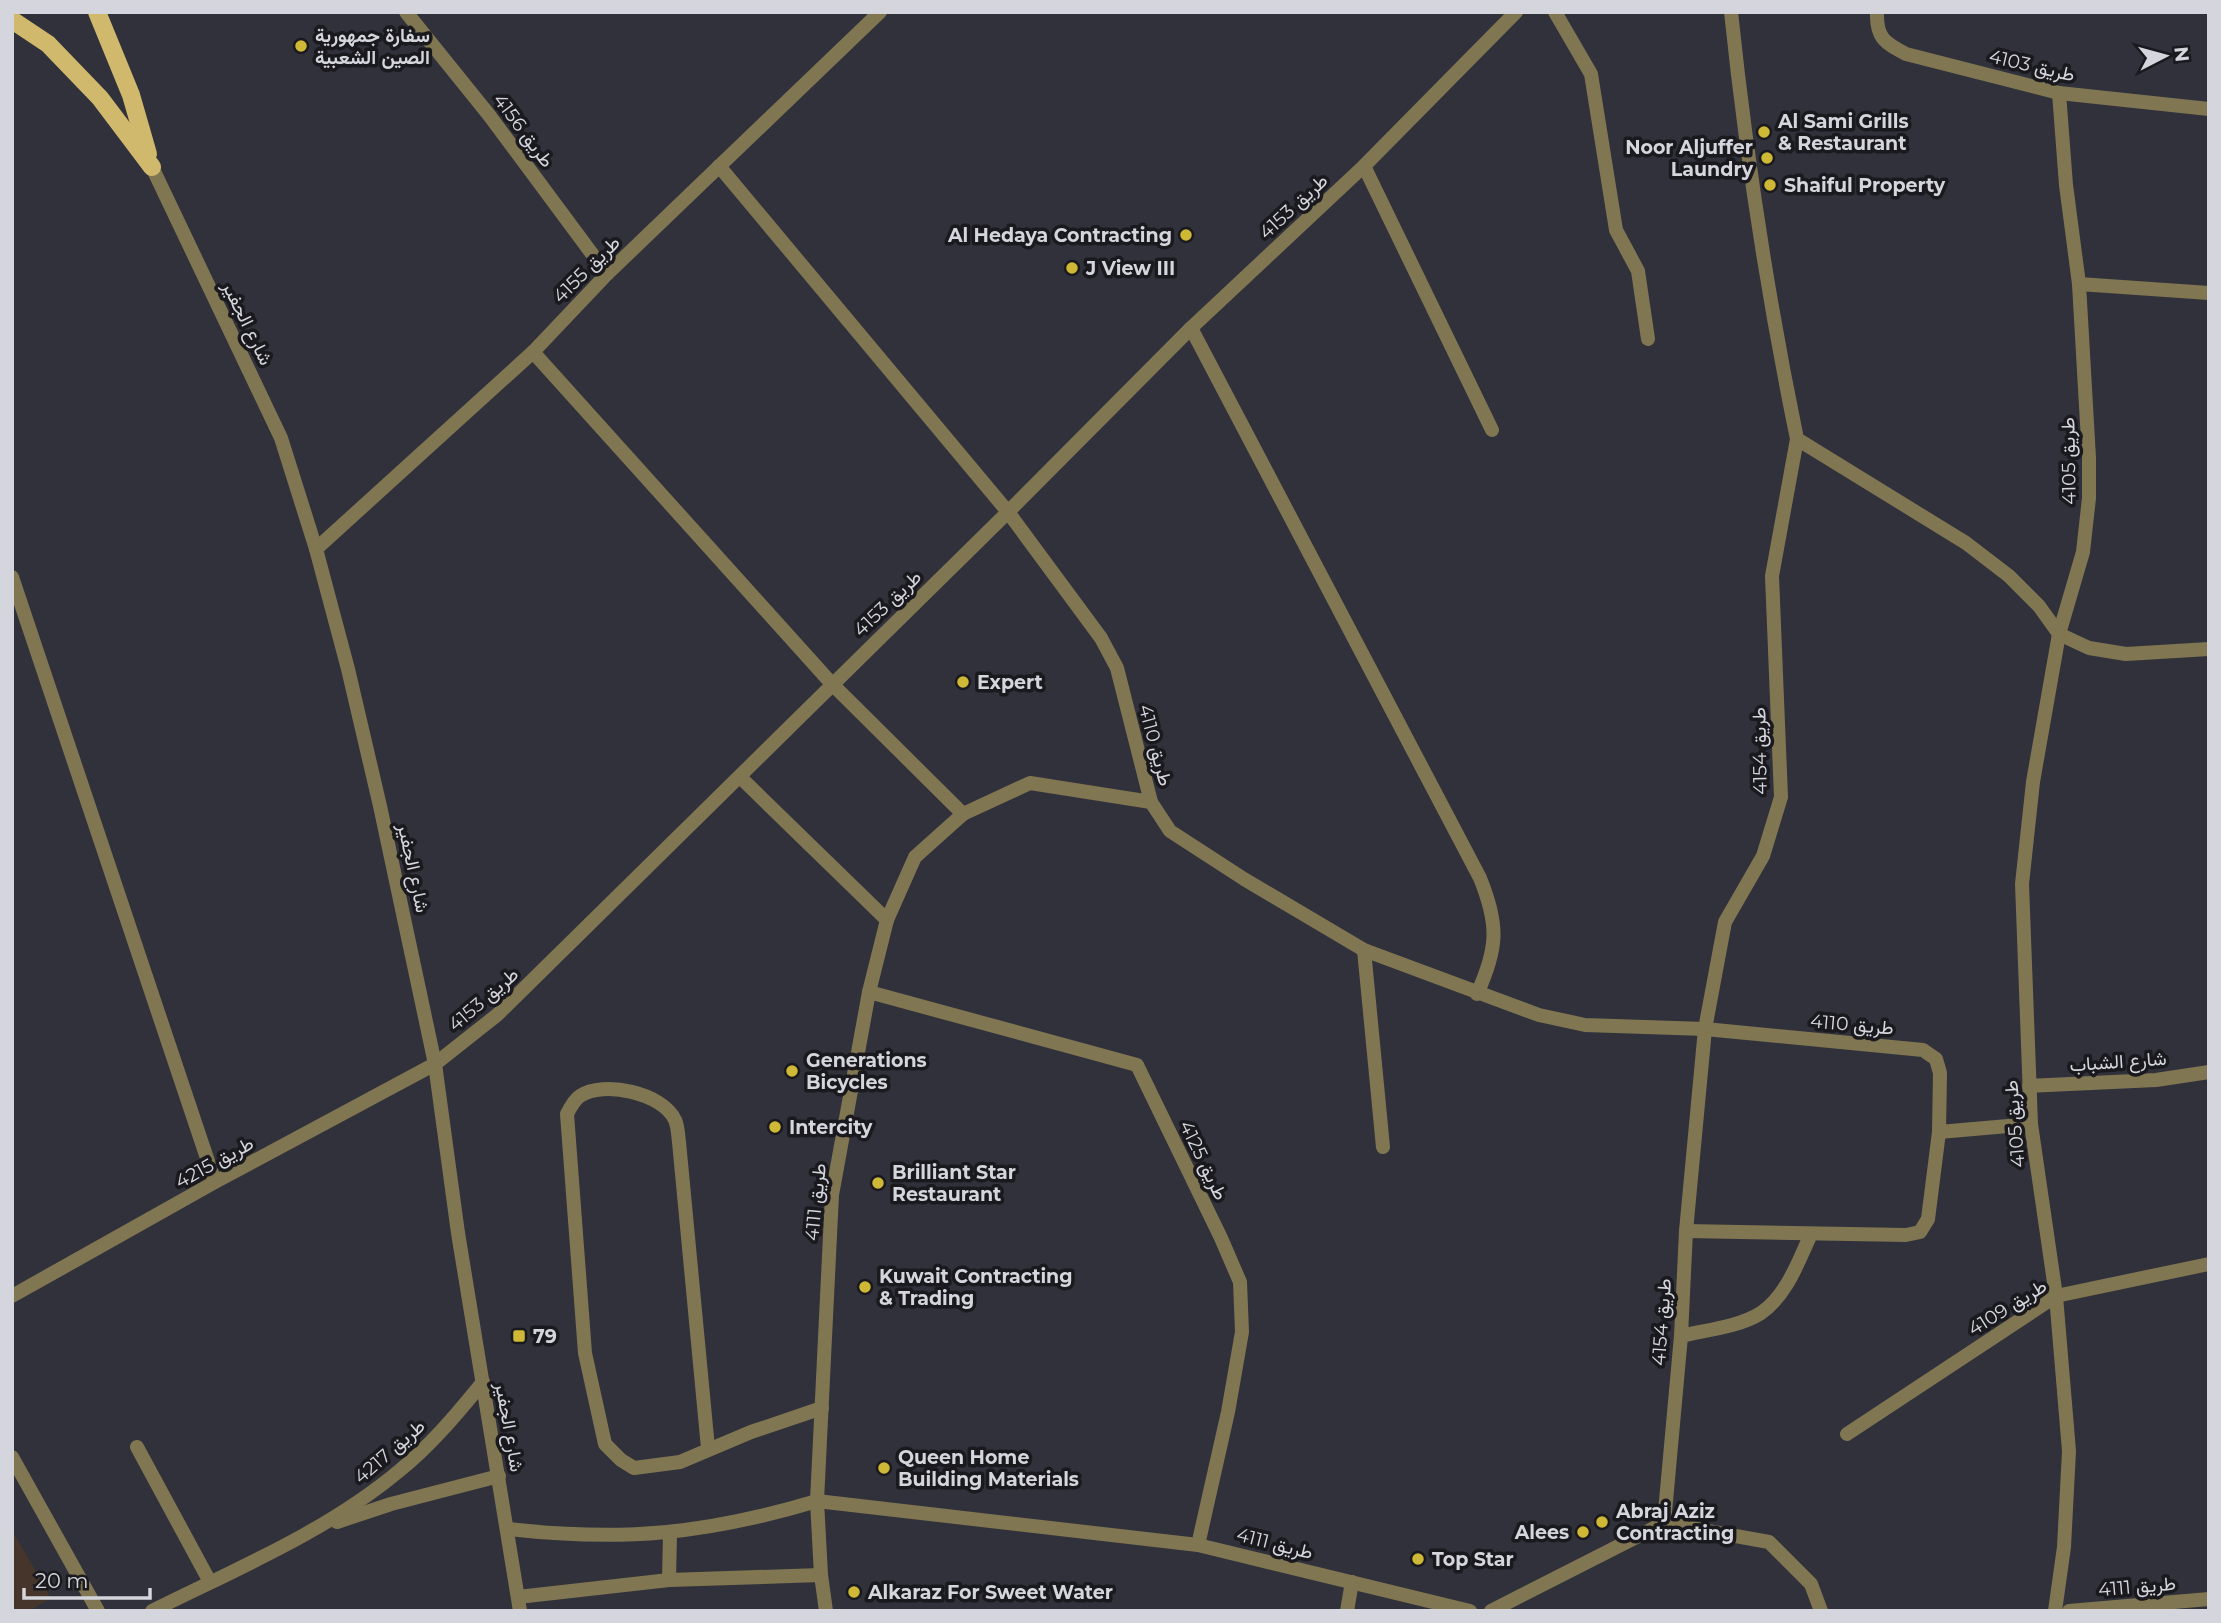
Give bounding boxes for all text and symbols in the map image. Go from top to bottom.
north arrow [2130,21,2200,91]
place label: سفارة جمهورية الصين الشعبية [315,24,430,69]
marker: سفارة جمهورية الصين الشعبية [293,38,309,54]
street label: طريق 4103 [1987,44,2077,87]
text: N [2169,45,2194,63]
street label: طريق 4156 [488,89,559,172]
place label: Al Sami Grills & Restaurant [1777,110,1909,155]
marker: Al Sami Grills & Restaurant [1756,124,1772,140]
place label: Noor Aljuffer Laundry [1625,136,1754,181]
marker: Noor Aljuffer Laundry [1759,150,1775,166]
street label: طريق 4153 [1254,169,1332,244]
place label: Shaiful Property [1784,174,1946,197]
marker: Shaiful Property [1762,177,1778,193]
place label: Al Hedaya Contracting [947,224,1172,247]
marker: Al Hedaya Contracting [1178,227,1194,243]
street label: طريق 4155 [548,231,625,308]
place label: J View III [1085,257,1175,280]
marker: J View III [1064,260,1080,276]
street label: شارع الجفير [216,277,278,369]
street label: طريق 4105 [2056,417,2081,505]
street label: طريق 4153 [849,565,926,641]
place label: Expert [977,671,1043,694]
marker: Expert [955,674,971,690]
street label: طريق 4110 [1134,702,1177,789]
street label: طريق 4154 [1747,707,1772,795]
street label: شارع الجفير [392,821,434,915]
street label: طريق 4153 [443,963,523,1036]
street label: طريق 4110 [1809,1009,1895,1040]
street label: شارع الشباب [2069,1047,2167,1077]
place label: Generations Bicycles [806,1049,927,1094]
marker: Generations Bicycles [784,1063,800,1079]
street label: طريق 4105 [1999,1079,2030,1169]
place label: Intercity [789,1116,873,1139]
street label: طريق 4125 [1174,1117,1233,1204]
marker: Intercity [767,1119,783,1135]
street label: طريق 4215 [171,1131,258,1193]
place label: Brilliant Star Restaurant [892,1161,1016,1206]
street label: طريق 4111 [800,1162,831,1242]
marker: Brilliant Star Restaurant [870,1175,886,1191]
place label: Kuwait Contracting & Trading [879,1265,1073,1310]
street label: طريق 4109 [1964,1274,2051,1341]
street label: طريق 4154 [1647,1278,1676,1366]
marker: Kuwait Contracting & Trading [857,1279,873,1295]
place label: 79 [533,1325,557,1348]
marker: 79 [511,1328,527,1344]
street label: شارع الجفير [489,1380,529,1474]
street label: طريق 4217 [349,1414,430,1488]
place label: Queen Home Building Materials [898,1446,1079,1491]
marker: Queen Home Building Materials [876,1460,892,1476]
place label: Abraj Aziz Contracting [1615,1500,1734,1545]
marker: Abraj Aziz Contracting [1594,1514,1610,1530]
place label: Alees [1514,1521,1569,1544]
street label: طريق 4111 [1234,1523,1315,1564]
marker: Alees [1575,1524,1591,1540]
place label: Top Star [1432,1548,1514,1571]
marker: Top Star [1410,1551,1426,1567]
scale bar [24,1556,150,1600]
text: 20 m [35,1568,89,1593]
street label: طريق 4111 [2097,1572,2177,1601]
place label: Alkaraz For Sweet Water [867,1581,1113,1604]
marker: Alkaraz For Sweet Water [846,1584,862,1600]

